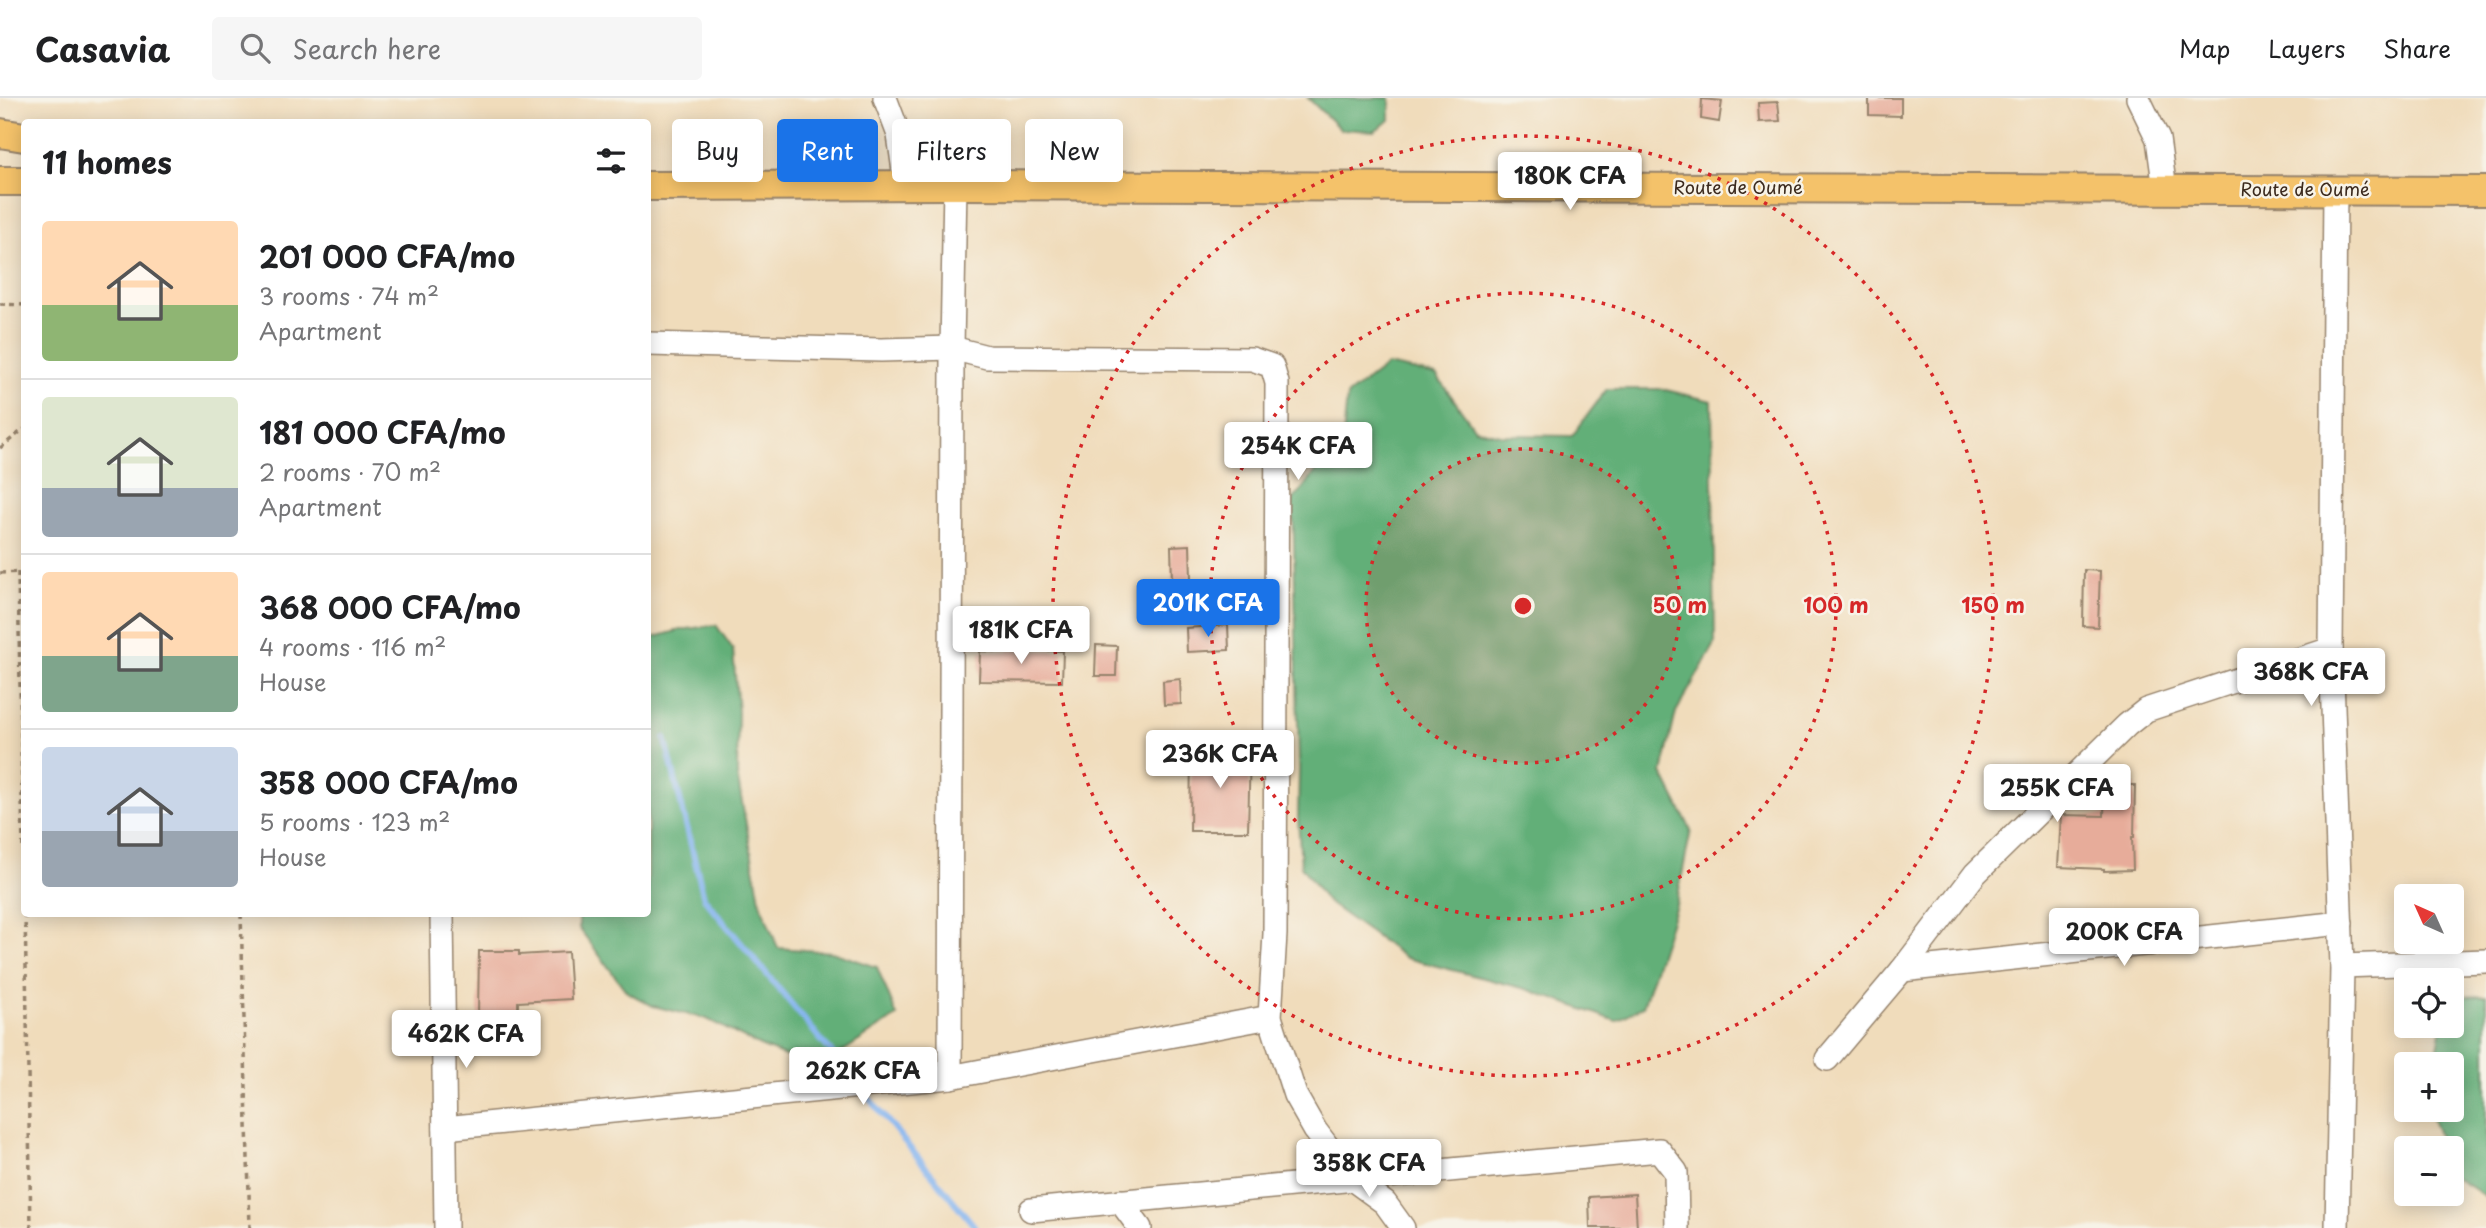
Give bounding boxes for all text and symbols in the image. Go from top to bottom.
search box [212,17,702,80]
text: Casavia [35,23,170,73]
icon: search [236,29,274,67]
text: Search here [292,29,441,68]
text: Map [2179,30,2230,66]
text: Layers [2268,30,2345,66]
text: Share [2383,30,2451,66]
chip: Buy [672,119,763,182]
chip: Rent [777,119,878,182]
chip: Filters [892,119,1011,182]
chip: New [1025,119,1123,182]
text: 11 homes [42,139,172,184]
icon: filters [592,142,630,180]
pin: 180K CFA [1498,152,1642,212]
text: 180K CFA [1514,157,1626,192]
street label: Route de Oumé [1673,173,1803,200]
street label: Route de Oumé [2240,175,2370,202]
text: 201 000 CFA/mo [259,233,515,278]
icon: home [98,249,182,333]
text: 3 rooms · 74 m² [259,278,439,313]
text: Apartment [259,313,382,348]
text: 181 000 CFA/mo [259,409,506,454]
pin: 254K CFA [1226,422,1370,482]
icon: home [98,425,182,509]
text: 254K CFA [1240,427,1356,462]
text: 2 rooms · 70 m² [259,454,441,489]
text: Apartment [259,489,382,524]
pin: 201K CFA [1136,580,1280,639]
text: 368 000 CFA/mo [259,584,521,629]
text: 201K CFA [1153,584,1263,619]
text: 50 m [1653,588,1707,620]
text: 100 m [1803,588,1869,620]
text: 150 m [1961,588,2025,620]
centre of rings [1511,594,1535,618]
icon: home [98,600,182,684]
pin: 181K CFA [949,606,1093,666]
text: 181K CFA [969,611,1073,646]
text: 4 rooms · 116 m² [259,629,446,664]
pin: 368K CFA [2239,648,2383,708]
text: 368K CFA [2253,653,2369,688]
text: House [259,664,326,699]
pin: 236K CFA [1148,730,1292,790]
text: 236K CFA [1162,735,1278,770]
text: 358 000 CFA/mo [259,759,518,804]
pin: 255K CFA [1985,764,2129,824]
text: 255K CFA [2000,769,2114,804]
icon: home [98,775,182,859]
text: 5 rooms · 123 m² [259,804,450,839]
text: House [259,839,326,874]
north arrow [2394,884,2464,954]
map controls [2394,884,2464,1206]
pin: 200K CFA [2052,908,2196,968]
text: 200K CFA [2065,913,2183,948]
button: locate [2394,968,2464,1038]
pin: 462K CFA [394,1010,538,1070]
text: 462K CFA [408,1015,524,1050]
pin: 262K CFA [791,1048,935,1107]
text: 262K CFA [805,1052,921,1087]
button: + [2394,1052,2464,1122]
button: − [2394,1136,2464,1206]
pin: 358K CFA [1297,1140,1441,1199]
text: 358K CFA [1312,1144,1426,1179]

